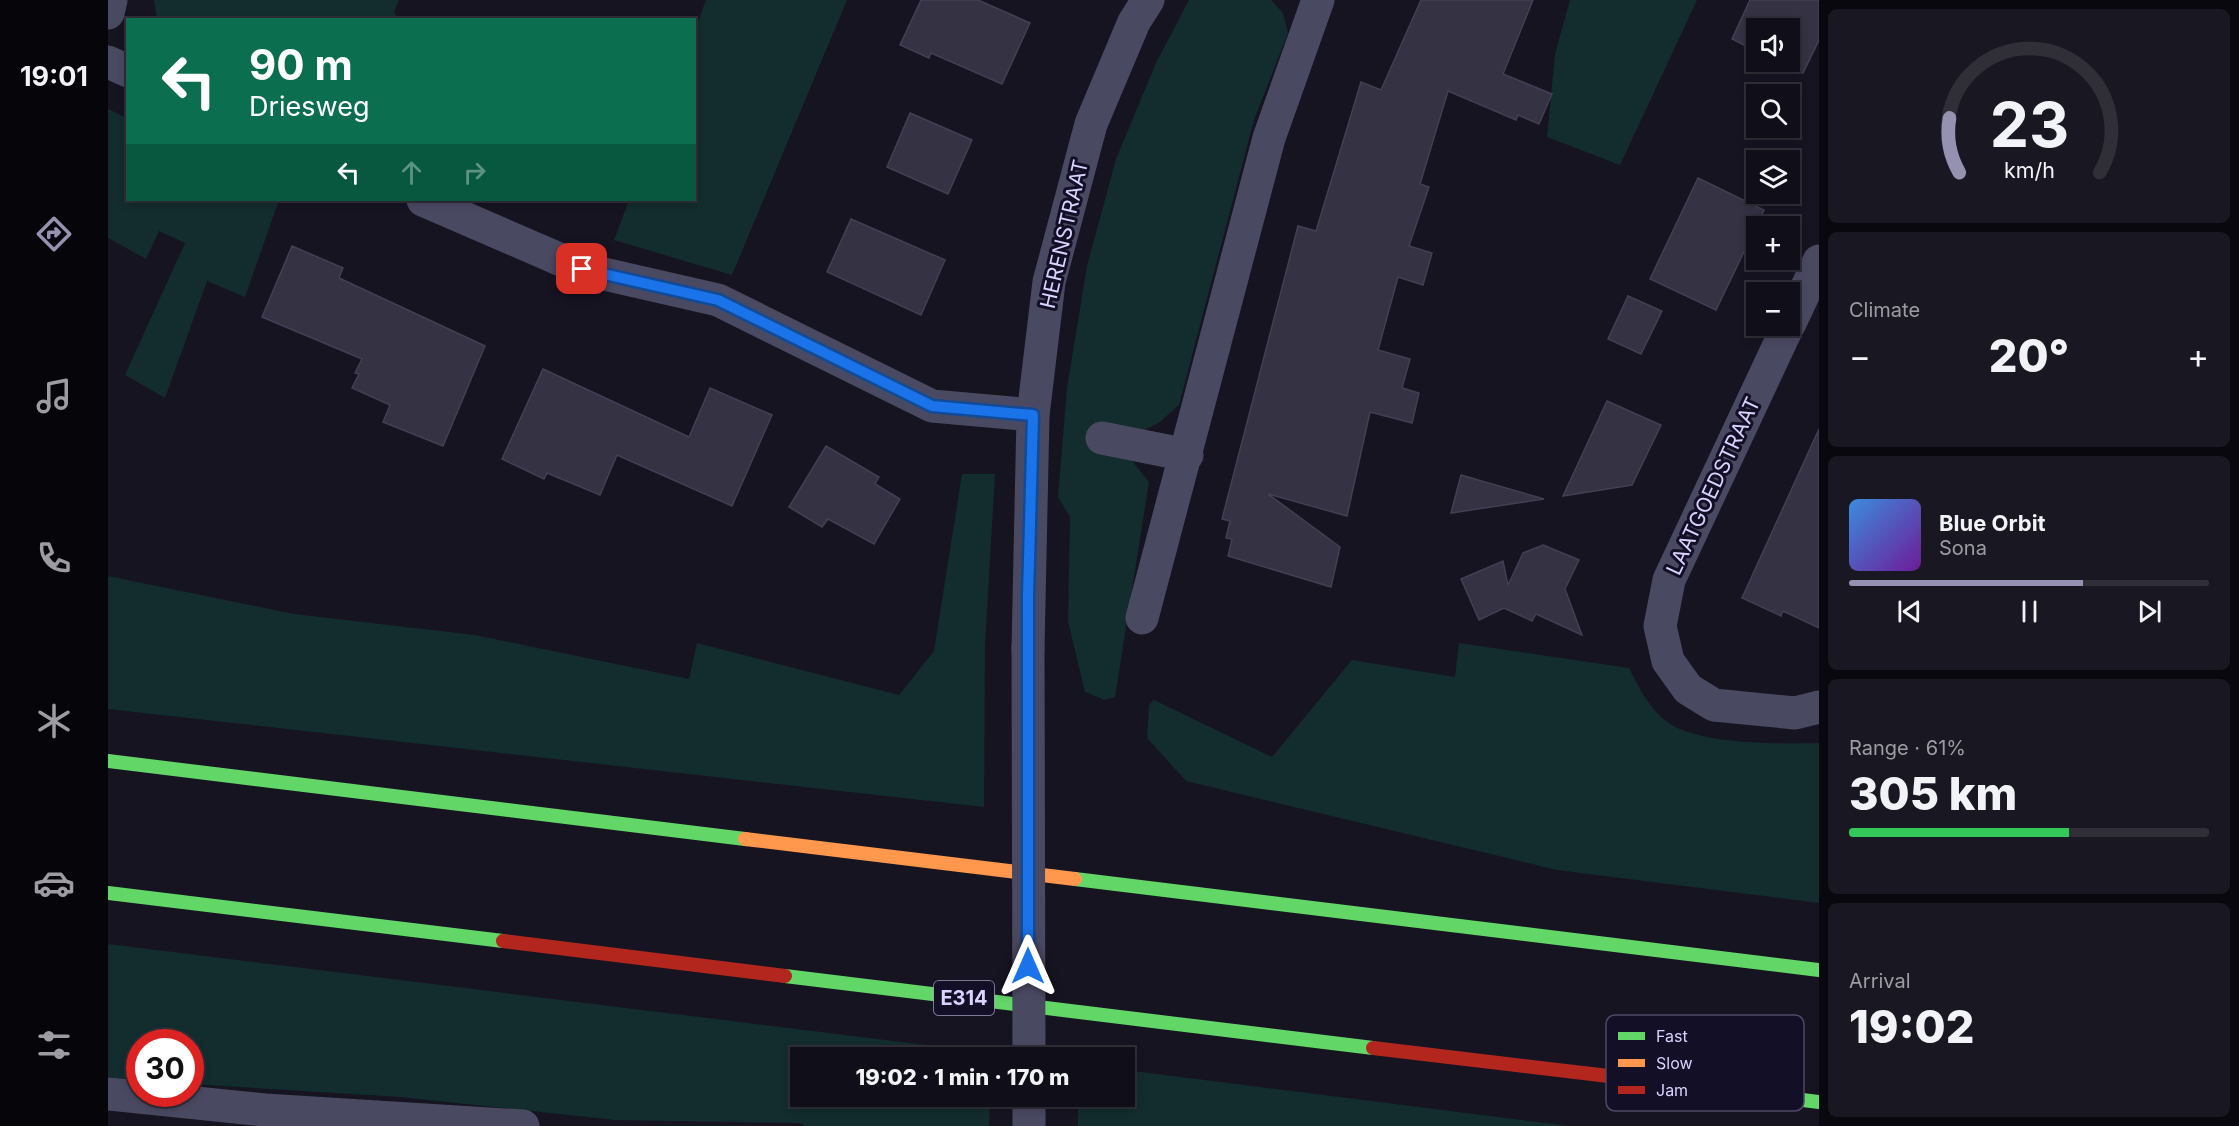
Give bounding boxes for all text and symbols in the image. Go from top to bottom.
map controls [1746,18,1800,336]
button: sound [1746,18,1800,72]
text: 90 m [249,39,353,90]
icon: left [150,42,228,120]
text: 19:01 [20,60,88,93]
button: search [1746,84,1800,138]
text: 23 [1989,87,2069,162]
text: Driesweg [249,90,370,123]
button: layers [1746,150,1800,204]
icon: left [332,156,365,189]
icon: ahead [395,156,428,189]
icon: right [458,156,491,189]
street label: HERENSTRAAT [1035,157,1093,311]
text: km/h [2004,158,2054,184]
icon: directions [33,213,75,255]
button: + [1746,216,1800,270]
pin [556,243,607,294]
icon: arrive [565,252,598,285]
button: − [1746,282,1800,336]
text: Climate [1849,298,1920,322]
text: 20° [1989,328,2069,383]
text: − [1849,336,1871,376]
text: + [2187,336,2209,376]
icon: music [33,375,75,417]
street label: LAATGOEDSTRAAT [1661,393,1765,579]
text: Blue Orbit [1939,510,2046,536]
text: Sona [1939,536,1987,560]
icon: phone [33,537,75,579]
icon: previous [1893,595,1926,628]
icon: pause [2013,595,2046,628]
icon: next [2133,595,2166,628]
icon: climate [33,700,75,742]
text: Range · 61% [1849,736,1966,760]
text: 305 km [1849,766,2017,821]
icon: car [33,862,75,904]
position arrow [996,934,1060,998]
text: Arrival [1849,969,1911,993]
road number: E314 [934,981,994,1015]
text: 19:02 [1849,999,1974,1054]
legend [1606,1015,1804,1111]
icon: filters [33,1024,75,1066]
text: Fast [1656,1026,1688,1046]
speed limit sign: 30 [126,1029,204,1107]
text: Slow [1656,1053,1693,1073]
text: 19:02 · 1 min · 170 m [856,1064,1069,1090]
text: Jam [1656,1080,1688,1100]

